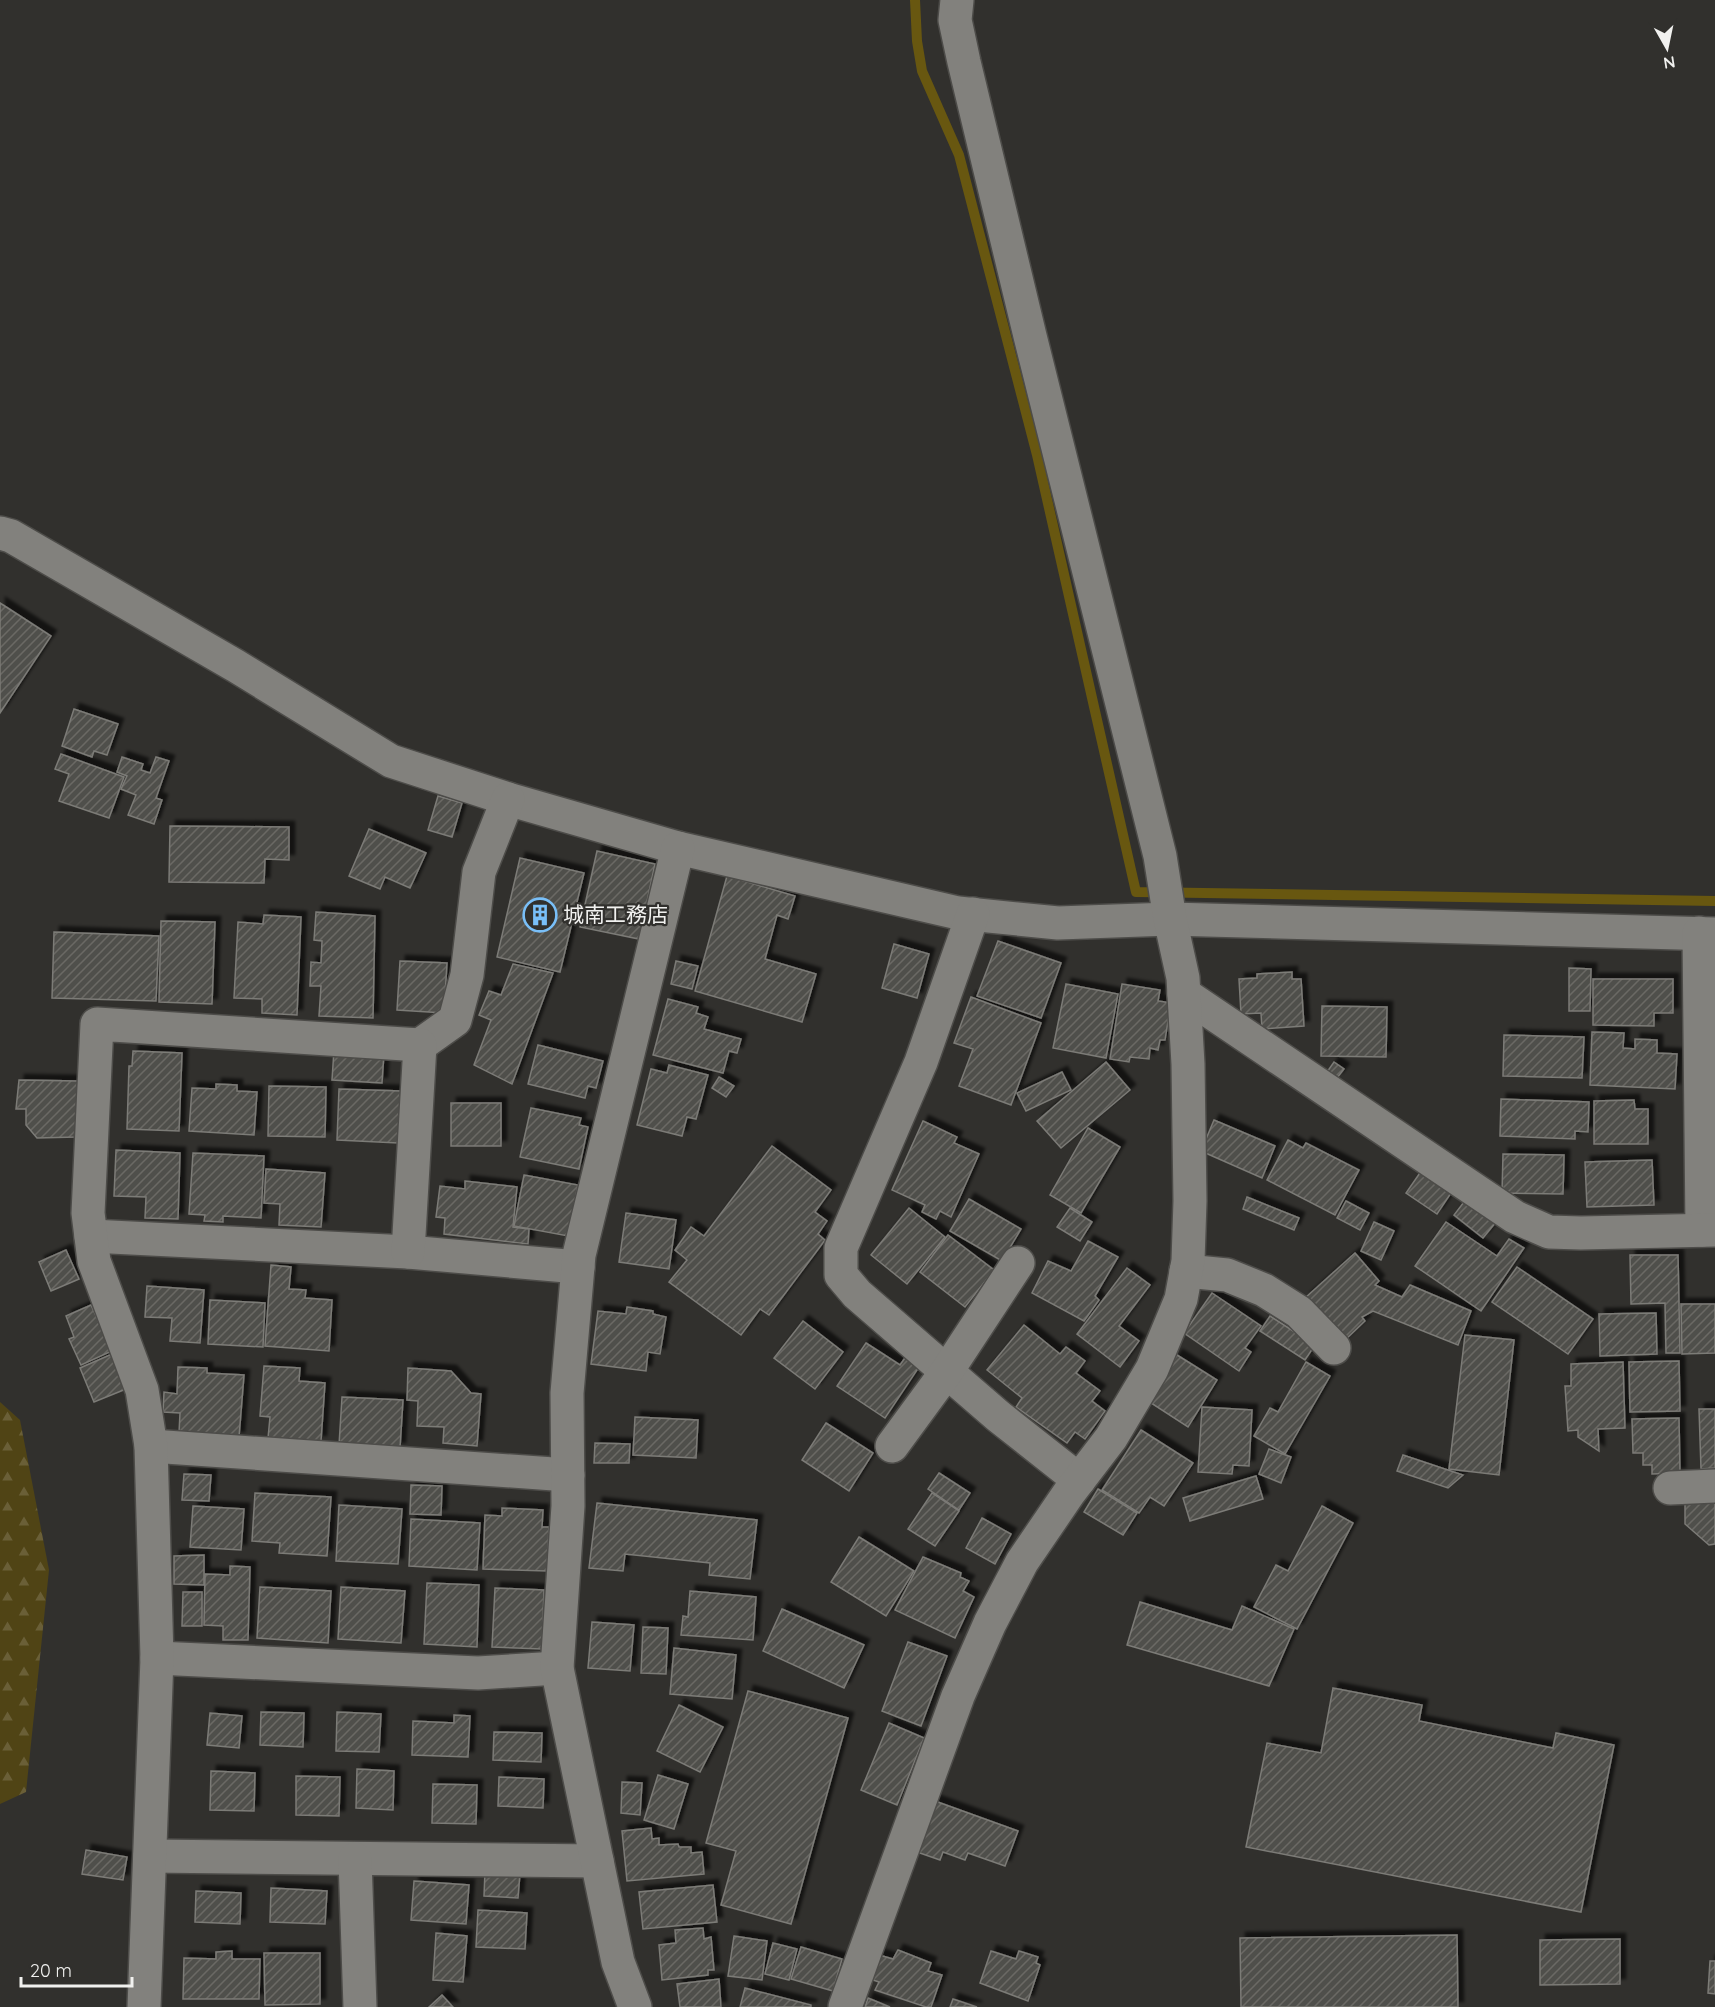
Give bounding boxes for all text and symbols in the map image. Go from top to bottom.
north arrow [1637,18,1697,78]
text: N [1662,52,1677,74]
building icon: 城南工務店 [522,897,558,933]
place label: 城南工務店 [563,901,668,927]
scale bar [21,1950,132,1988]
text: 20 m [30,1959,72,1982]

